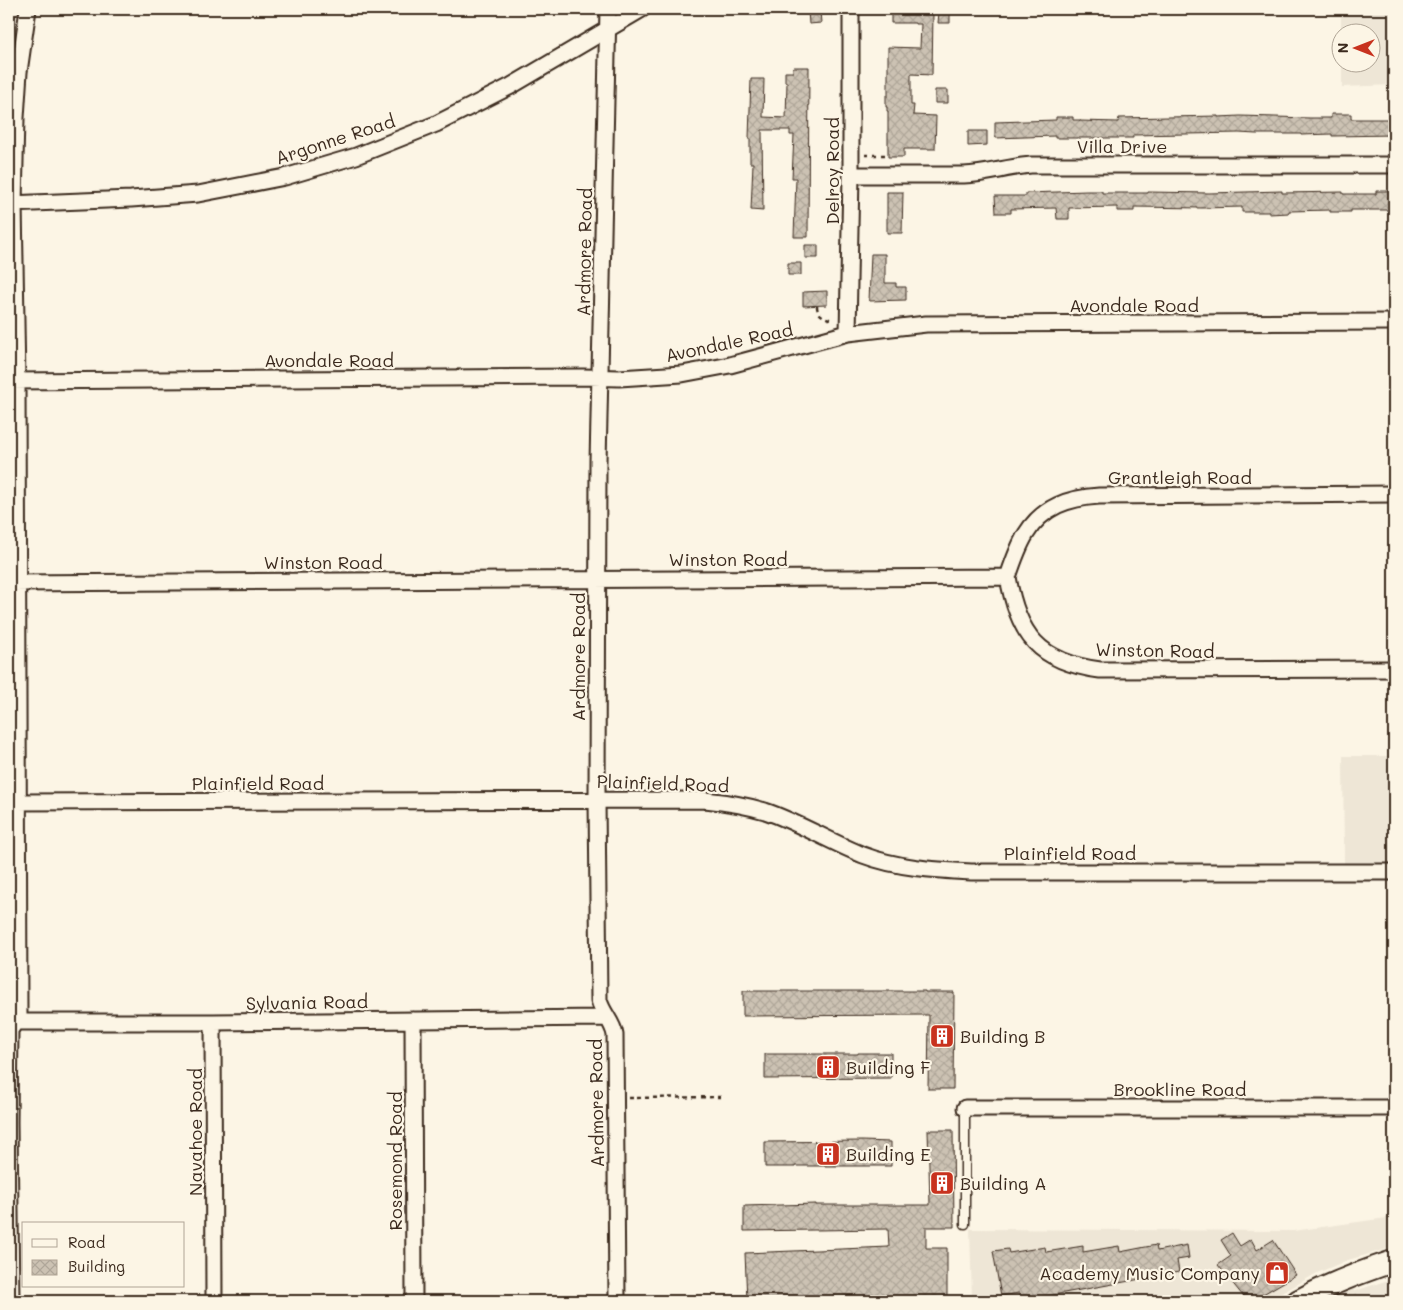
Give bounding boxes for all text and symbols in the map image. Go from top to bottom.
north arrow [1330,22,1380,72]
text: N [1333,43,1352,53]
street label: Argonne Road [272,108,398,170]
street label: Delroy Road [820,117,844,225]
street label: Villa Drive [1077,134,1167,158]
street label: Ardmore Road [571,187,597,317]
street label: Avondale Road [1069,293,1199,317]
street label: Avondale Road [663,317,795,367]
street label: Avondale Road [264,348,394,372]
street label: Grantleigh Road [1108,465,1252,489]
street label: Winston Road [668,547,788,571]
street label: Winston Road [263,550,383,574]
street label: Ardmore Road [566,593,590,721]
street label: Winston Road [1095,637,1215,663]
street label: Plainfield Road [596,769,730,797]
street label: Plainfield Road [192,771,324,795]
street label: Plainfield Road [1004,841,1136,865]
street label: Sylvania Road [246,989,368,1015]
building icon: Building B [929,1023,955,1049]
place label: Building B [960,1024,1045,1048]
street label: Ardmore Road [583,1038,609,1168]
building icon: Building F [815,1054,841,1080]
place label: Building F [846,1055,930,1079]
street label: Navahoe Road [183,1068,207,1196]
street label: Brookline Road [1114,1077,1246,1101]
street label: Rosemond Road [383,1091,407,1231]
building icon: Building E [815,1141,841,1167]
place label: Building E [846,1142,930,1166]
building icon: Building A [929,1170,955,1196]
place label: Building A [960,1171,1047,1195]
legend [22,1222,185,1288]
text: Road [68,1232,105,1252]
text: Building [68,1256,125,1276]
shop icon: Academy Music Company [1264,1260,1290,1286]
place label: Academy Music Company [1039,1261,1260,1285]

